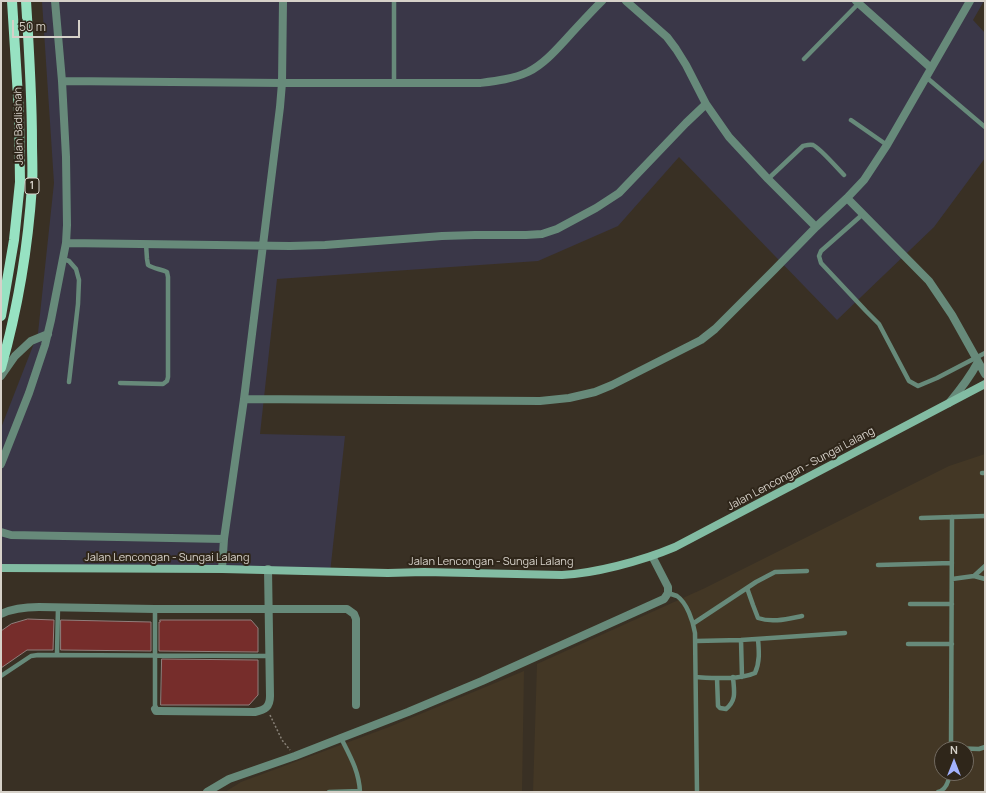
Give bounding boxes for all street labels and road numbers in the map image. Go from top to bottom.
street label: Jalan Badlishah [12,87,26,165]
road number: 1 [25,178,39,194]
street label: Jalan Lencongan - Sungai Lalang [725,424,877,514]
street label: Jalan Lencongan - Sungai Lalang [85,551,249,565]
street label: Jalan Lencongan - Sungai Lalang [409,555,573,569]

